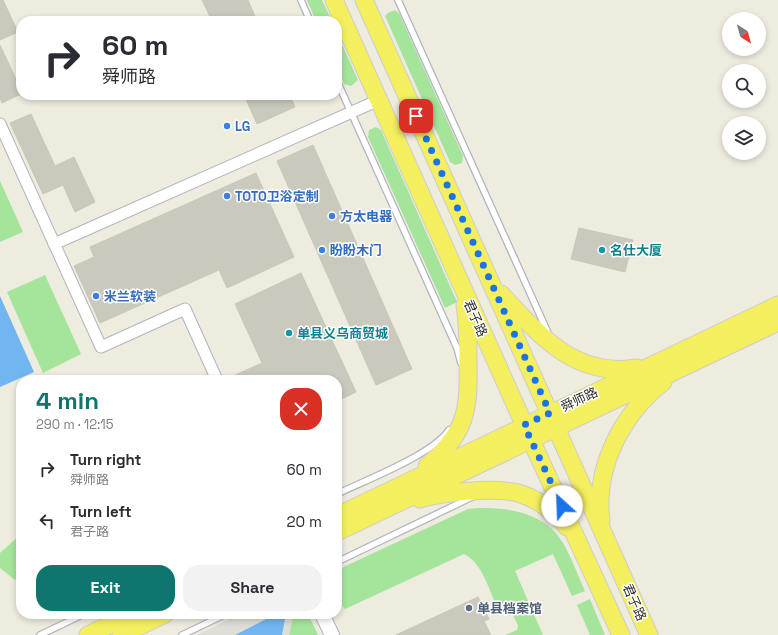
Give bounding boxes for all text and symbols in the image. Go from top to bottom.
north arrow [722,12,766,56]
map controls [722,12,766,160]
text: 60 m [102,27,168,63]
icon: right [36,32,88,84]
button: search [722,64,766,108]
text: 舜师路 [102,65,156,88]
pin [399,99,433,133]
icon: arrive [405,105,427,127]
button: layers [722,116,766,160]
place label: LG [235,118,250,135]
marker: LG [222,121,232,131]
place label: TOTO卫浴定制 [235,188,319,205]
marker: TOTO卫浴定制 [222,191,232,201]
place label: 方太电器 [340,208,393,225]
marker: 方太电器 [327,211,337,221]
place label: 盼盼木门 [330,242,382,259]
place label: 名仕大厦 [610,242,662,259]
marker: 盼盼木门 [317,245,327,255]
marker: 名仕大厦 [597,245,607,255]
place label: 米兰软装 [104,288,156,305]
marker: 米兰软装 [91,291,101,301]
street label: 君子路 [460,297,491,339]
place label: 单县义乌商贸城 [297,325,388,342]
marker: 单县义乌商贸城 [284,328,294,338]
street label: 舜师路 [558,384,600,415]
text: 4 min [36,385,99,416]
button: close [280,388,322,430]
text: 290 m · 12:15 [36,416,114,433]
text: Turn right [70,450,141,469]
icon: right [36,458,58,480]
text: 60 m [286,460,322,479]
text: 舜师路 [70,471,109,488]
position arrow [541,485,583,527]
text: Turn left [70,502,132,521]
icon: left [36,510,58,532]
text: 20 m [287,512,322,531]
text: 君子路 [70,523,109,540]
button: Exit [36,565,175,611]
button: Share [183,565,322,611]
street label: 君子路 [619,581,650,623]
place label: 单县档案馆 [477,600,542,617]
marker: 单县档案馆 [464,603,474,613]

